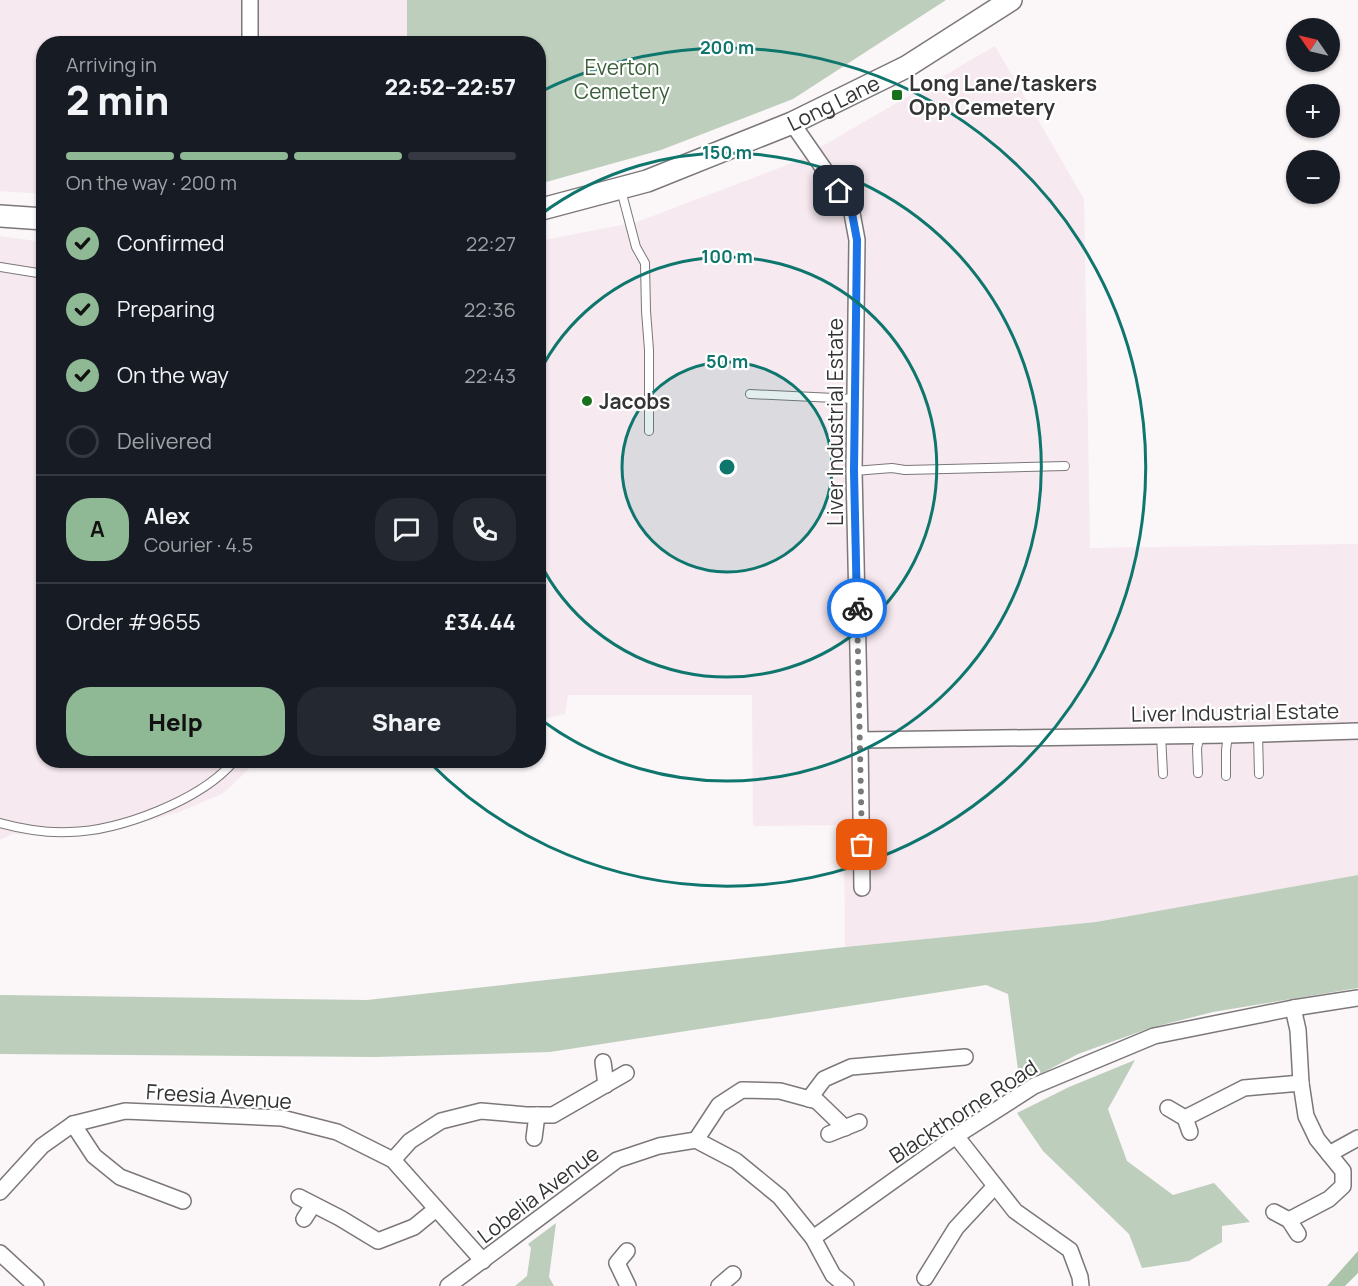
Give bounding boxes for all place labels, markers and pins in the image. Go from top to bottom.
place label: Long Lane/taskers Opp Cemetery [909,69,1097,121]
marker: Long Lane/taskers Opp Cemetery [890,88,904,102]
pin [813,165,864,216]
place label: Jacobs [599,387,670,415]
marker: Jacobs [580,394,594,408]
centre of rings [717,457,737,477]
pin [836,819,887,870]

